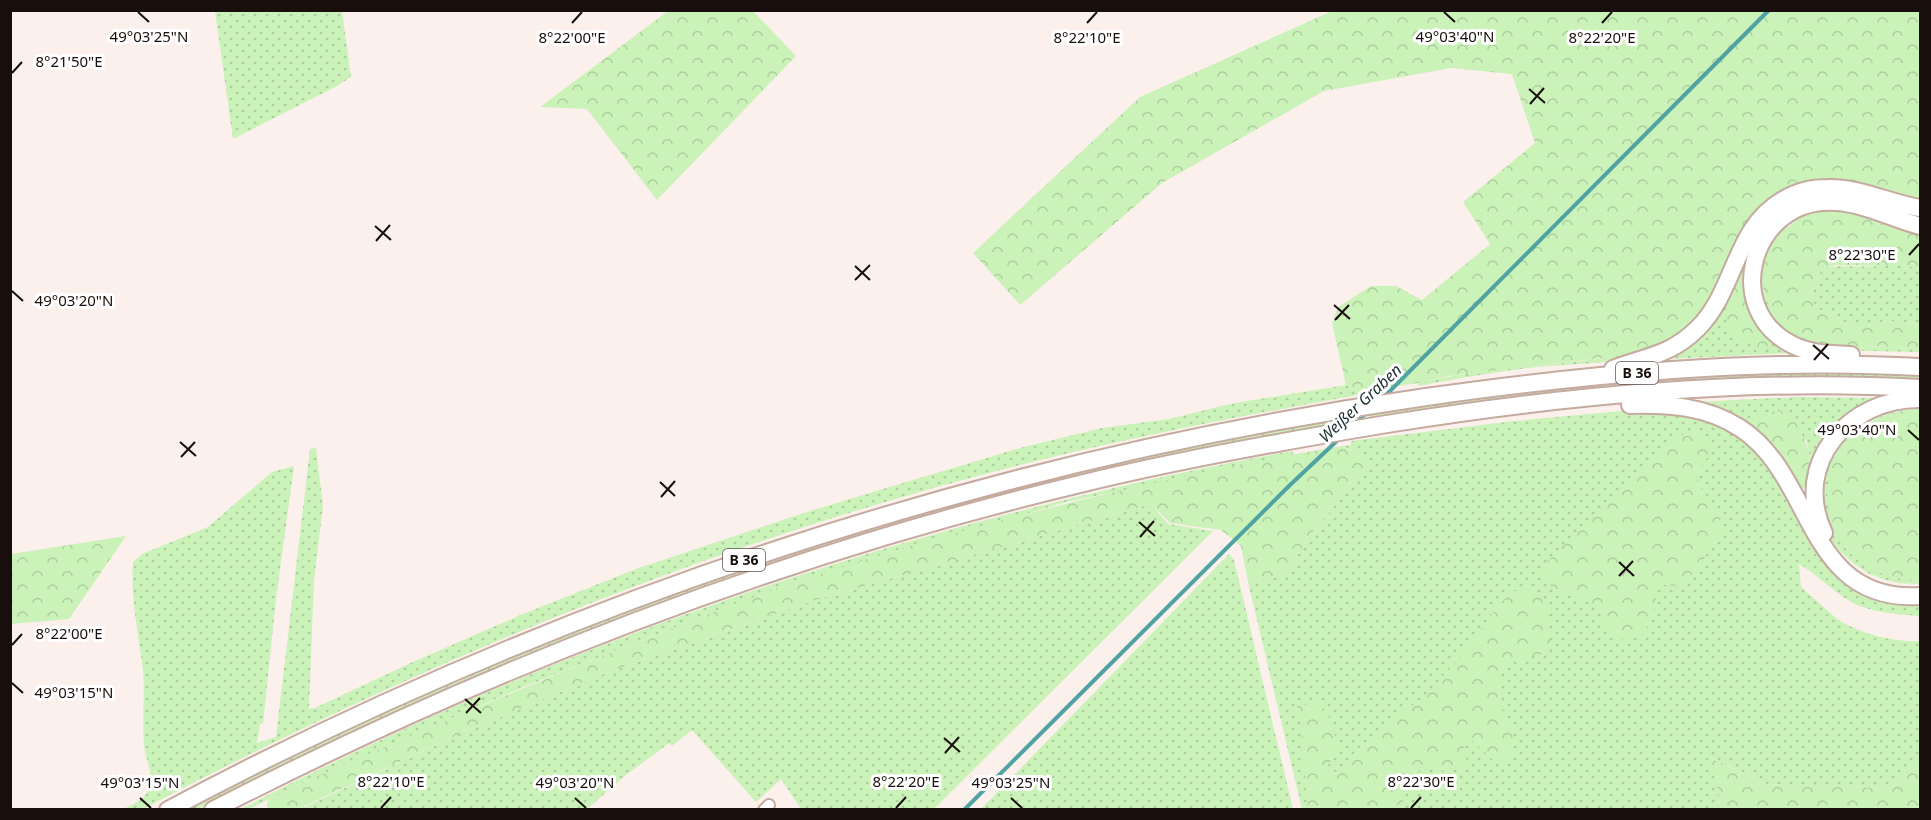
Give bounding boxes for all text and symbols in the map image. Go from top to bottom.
text: 49°03'25"N [110,26,188,46]
text: 49°03'40"N [1416,26,1494,46]
text: 8°22'00"E [538,27,606,47]
text: 8°22'10"E [1053,27,1121,47]
text: 8°22'20"E [1568,27,1636,47]
text: 8°21'50"E [35,51,103,71]
text: 8°22'30"E [1828,244,1896,264]
text: 49°03'20"N [35,290,113,310]
water label: Weißer Graben [1314,359,1406,447]
road number: B 36 [1616,362,1658,384]
text: 49°03'40"N [1818,419,1896,439]
road number: B 36 [723,549,765,571]
text: 8°22'00"E [35,623,103,643]
text: 49°03'15"N [35,682,113,702]
text: 8°22'10"E [357,771,425,791]
text: 8°22'20"E [872,771,940,791]
text: 8°22'30"E [1387,771,1455,791]
text: 49°03'15"N [101,772,179,792]
text: 49°03'20"N [536,772,614,792]
text: 49°03'25"N [972,772,1050,792]

